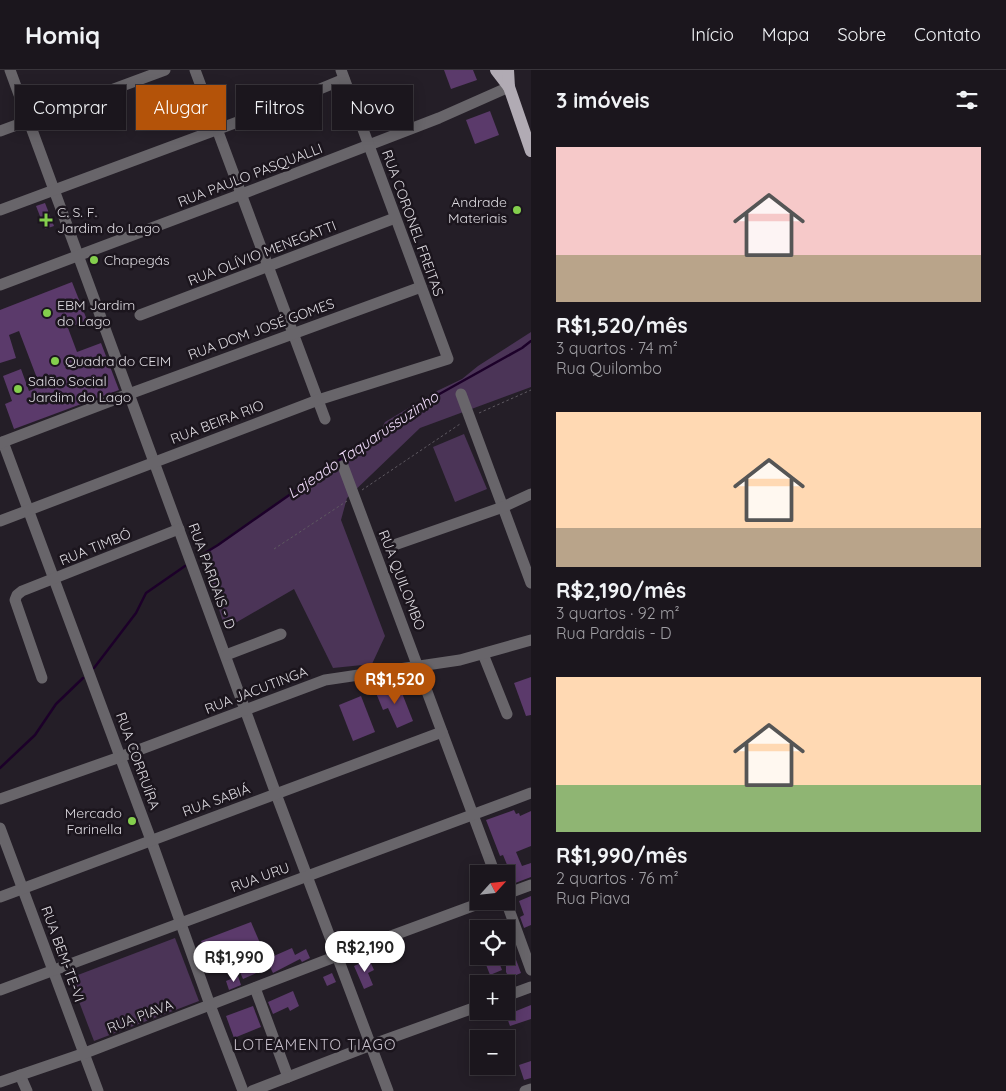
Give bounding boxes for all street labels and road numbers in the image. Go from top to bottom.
street label: RUA PAULO PASQUALLI [175,139,325,211]
street label: RUA CORONEL FREITAS [378,147,448,299]
street label: RUA OLÍVIO MENEGATTI [185,216,339,290]
street label: RUA DOM JOSÉ GOMES [185,294,337,364]
street label: RUA BEIRA RIO [168,396,266,448]
street label: RUA PARDAIS - D [184,520,240,632]
street label: RUA TIMBÓ [57,524,134,569]
street label: RUA QUILOMBO [375,527,429,633]
street label: RUA JACUTINGA [202,662,310,718]
street label: RUA CORRUÍRA [112,710,164,812]
street label: RUA SABIÁ [180,779,252,821]
street label: RUA URU [228,858,292,896]
street label: RUA BEM-TE-VI [37,904,89,1004]
street label: RUA PIAVA [104,995,176,1037]

